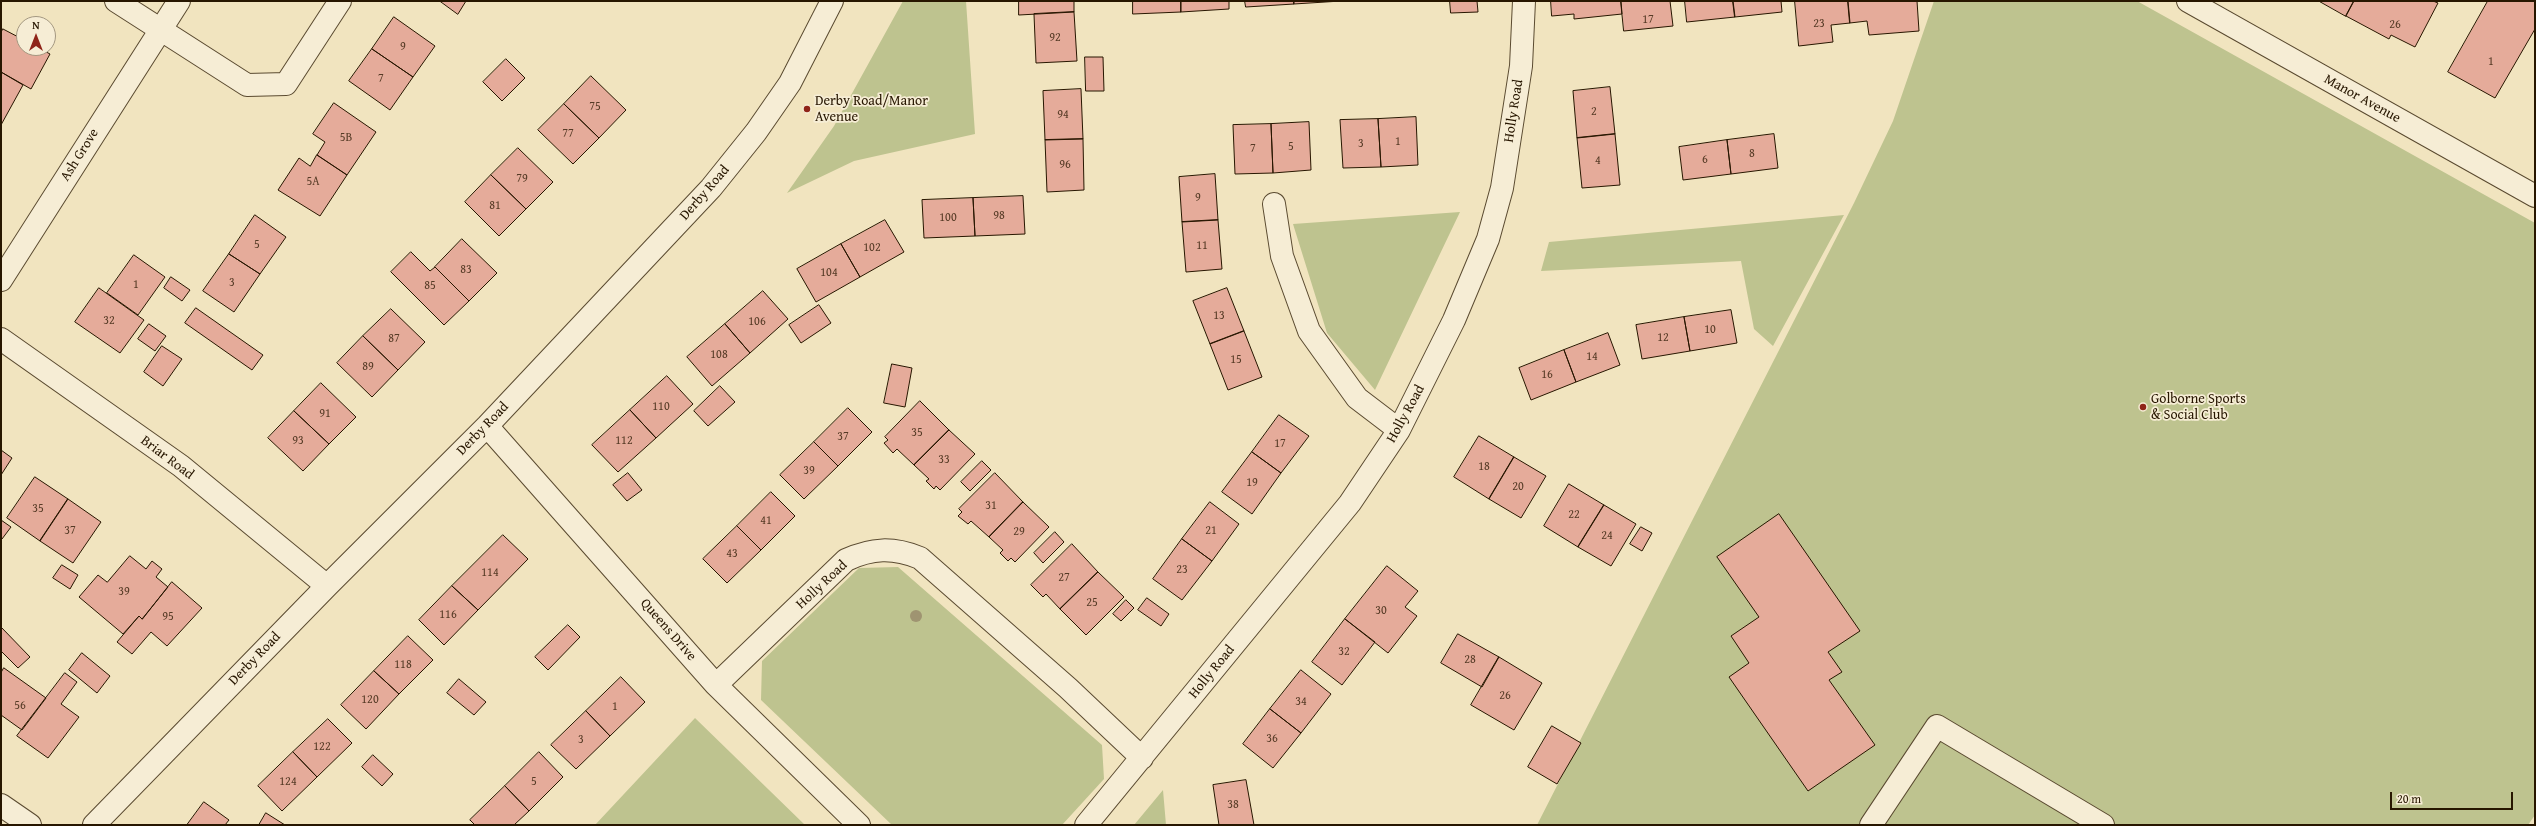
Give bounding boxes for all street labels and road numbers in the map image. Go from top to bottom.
street label: Manor Avenue [2321,71,2403,127]
street label: Holly Road [1501,78,1527,144]
street label: Ash Grove [57,126,103,184]
street label: Derby Road [677,162,733,224]
street label: Holly Road [1383,382,1429,446]
street label: Derby Road [454,399,512,459]
street label: Briar Road [137,433,197,483]
street label: Holly Road [793,557,851,613]
street label: Queens Drive [636,595,700,665]
street label: Derby Road [226,629,284,689]
street label: Holly Road [1185,642,1239,702]

